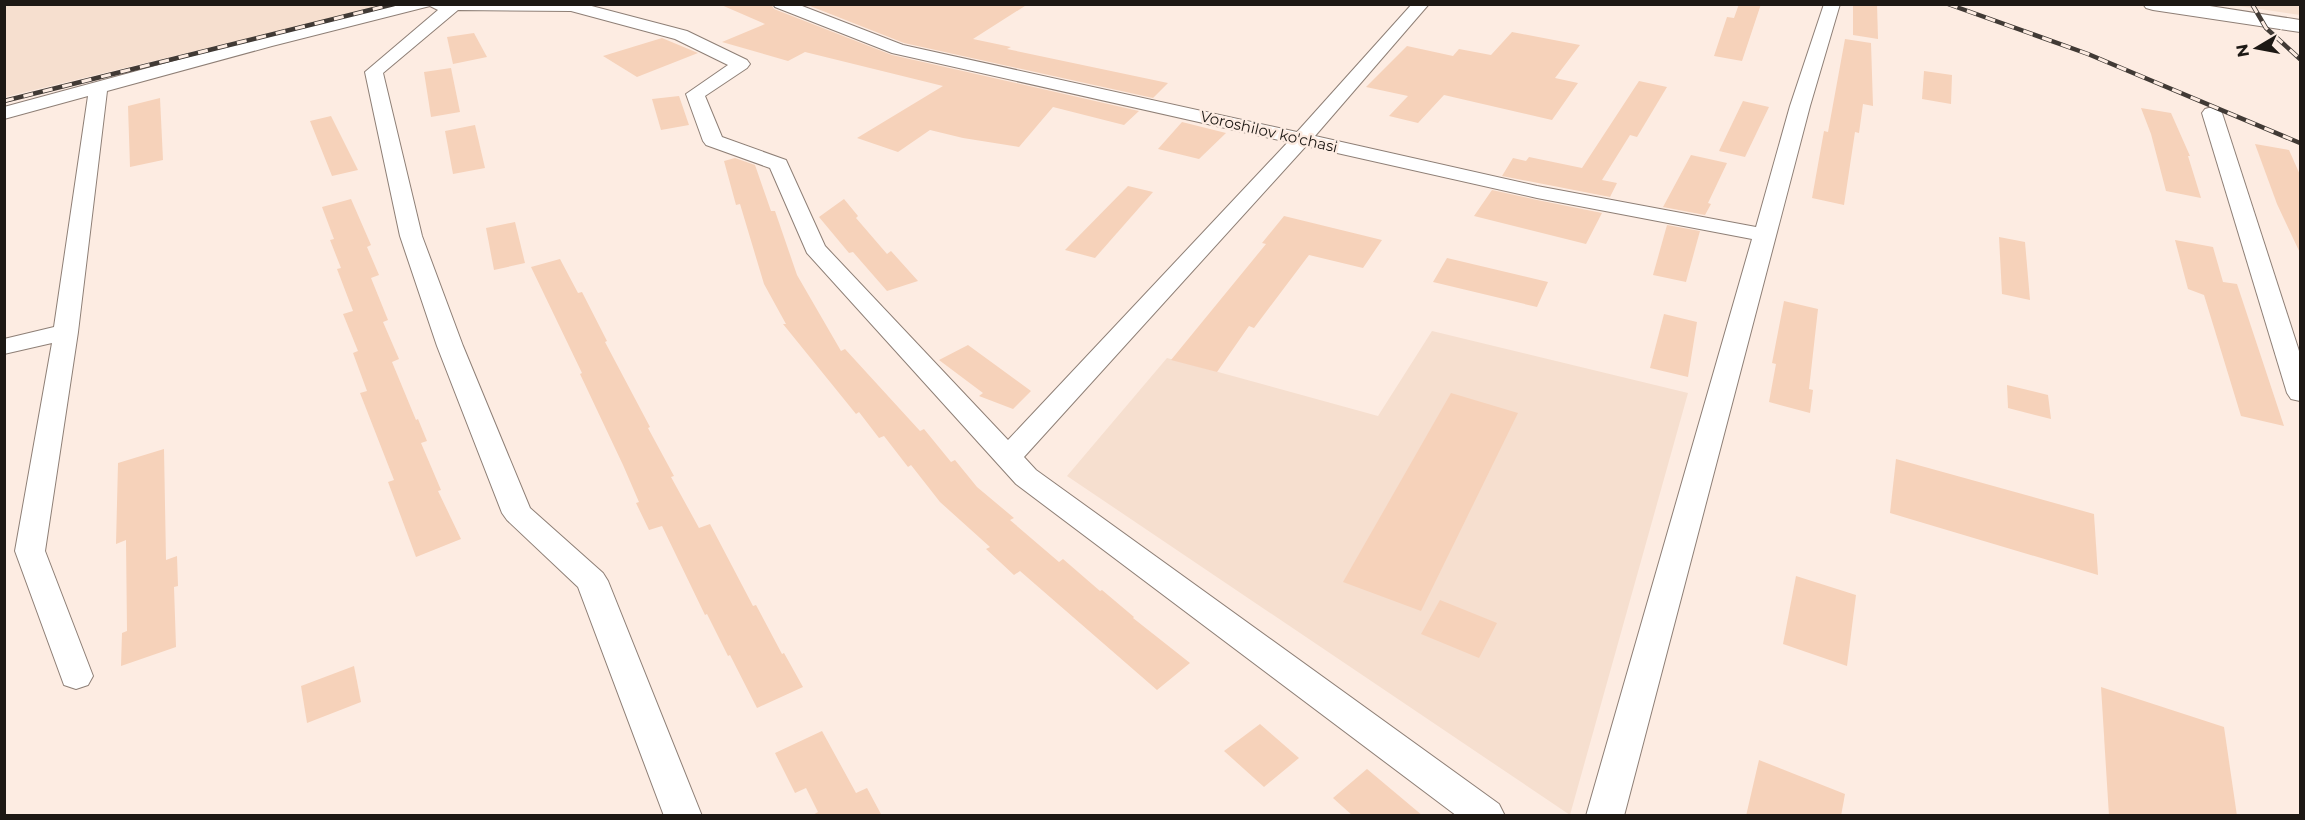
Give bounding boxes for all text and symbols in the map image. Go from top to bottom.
north arrow [2227,18,2287,78]
text: N [2232,42,2253,59]
street label: Voroshilov ko'chasi [1199,106,1340,157]

